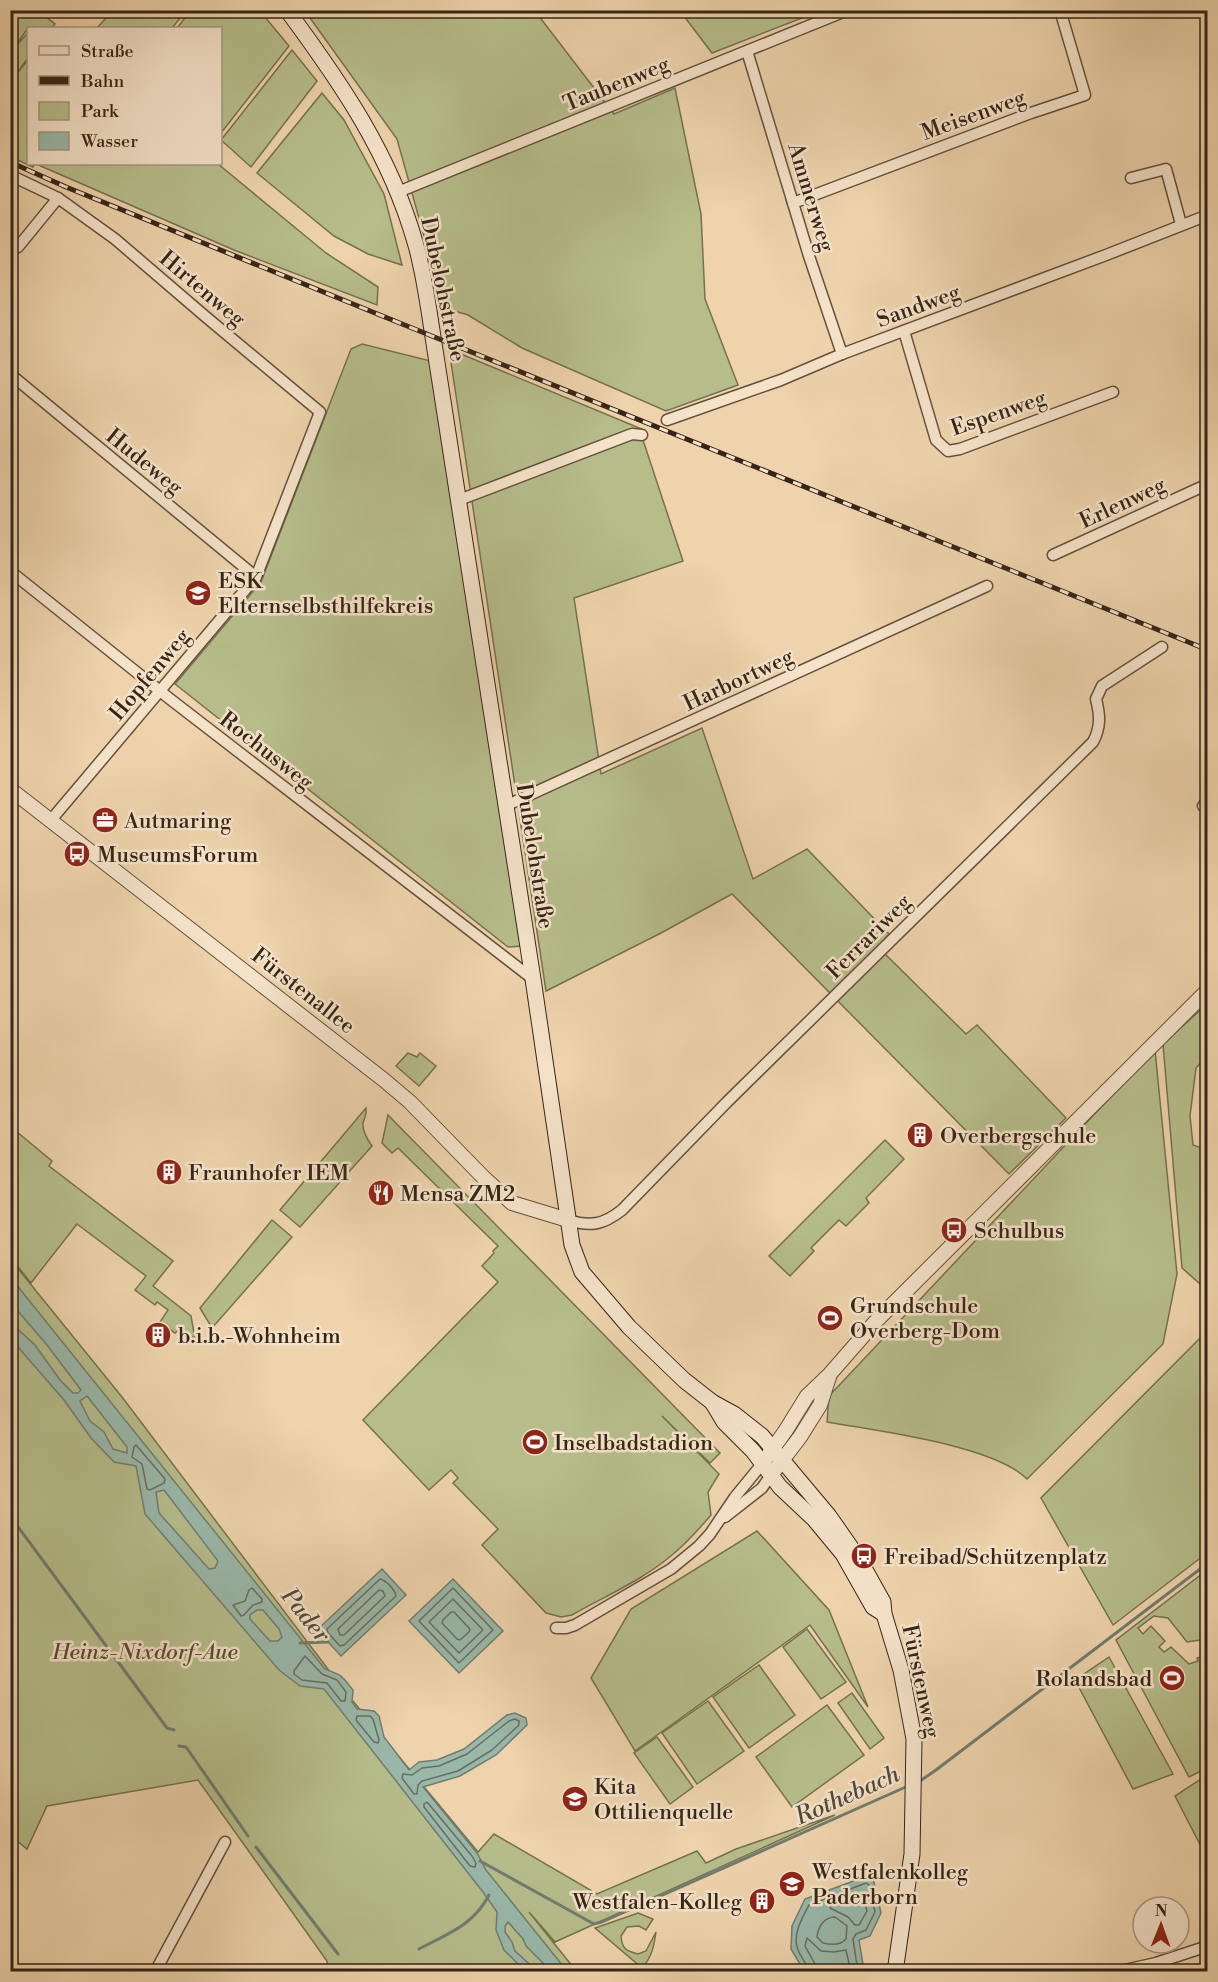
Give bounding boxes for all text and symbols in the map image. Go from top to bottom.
legend [27,27,222,165]
text: Straße [81,40,134,63]
street label: Taubenweg [560,51,674,118]
text: Bahn [80,70,124,93]
street label: Meisenweg [918,84,1030,147]
text: Park [81,100,120,123]
text: Wasser [80,130,138,153]
street label: Ammerweg [781,139,840,256]
street label: Dubelohstraße [414,215,471,364]
street label: Hirtenweg [153,245,251,333]
street label: Sandweg [873,279,965,334]
street label: Espenweg [947,384,1050,442]
street label: Hudeweg [100,423,188,502]
street label: Erlenweg [1075,471,1171,535]
place label: ESK Elternselbsthilfekreis [218,568,433,620]
school or university icon: ESK Elternselbsthilfekreis [183,578,213,608]
street label: Hopfenweg [104,623,197,726]
street label: Harbortweg [679,643,799,718]
street label: Rochusweg [214,706,319,797]
street label: Dubelohstraße [510,782,559,931]
office icon: Autmaring [90,805,120,835]
place label: Autmaring [123,808,232,835]
bus stop icon: MuseumsForum [62,839,92,869]
place label: MuseumsForum [97,842,258,869]
street label: Ferrariweg [821,888,918,985]
street label: Fürstenallee [246,942,360,1040]
building icon: Overbergschule [905,1120,935,1150]
place label: Overbergschule [940,1123,1096,1150]
building icon: Fraunhofer IEM [154,1157,184,1187]
place label: Fraunhofer IEM [188,1160,350,1187]
restaurant icon: Mensa ZM2 [366,1178,396,1208]
place label: Mensa ZM2 [400,1181,515,1208]
bus stop icon: Schulbus [939,1215,969,1245]
place label: Schulbus [974,1218,1064,1245]
place label: Grundschule Overberg-Dom [850,1293,1000,1345]
sports icon: Grundschule Overberg-Dom [815,1303,845,1333]
building icon: b.i.b.-Wohnheim [143,1320,173,1350]
place label: b.i.b.-Wohnheim [178,1323,341,1350]
sports icon: Inselbadstadion [520,1427,550,1457]
place label: Inselbadstadion [554,1430,713,1457]
bus stop icon: Freibad/Schützenplatz [849,1541,879,1571]
place label: Freibad/Schützenplatz [884,1544,1107,1571]
water label: Pader [274,1581,337,1650]
street label: Fürstenweg [895,1622,946,1741]
park label: Heinz-Nixdorf-Aue [51,1639,238,1666]
sports icon: Rolandsbad [1157,1663,1187,1693]
place label: Rolandsbad [1036,1666,1152,1693]
water label: Rothebach [789,1759,905,1833]
place label: Kita Ottilienquelle [594,1774,733,1826]
school or university icon: Kita Ottilienquelle [560,1784,590,1814]
place label: Westfalenkolleg Paderborn [811,1859,969,1911]
school or university icon: Westfalenkolleg Paderborn [777,1869,807,1899]
building icon: Westfalen-Kolleg [747,1886,777,1916]
place label: Westfalen-Kolleg [571,1889,743,1916]
north arrow [1131,1895,1191,1955]
text: N [1155,1901,1168,1921]

